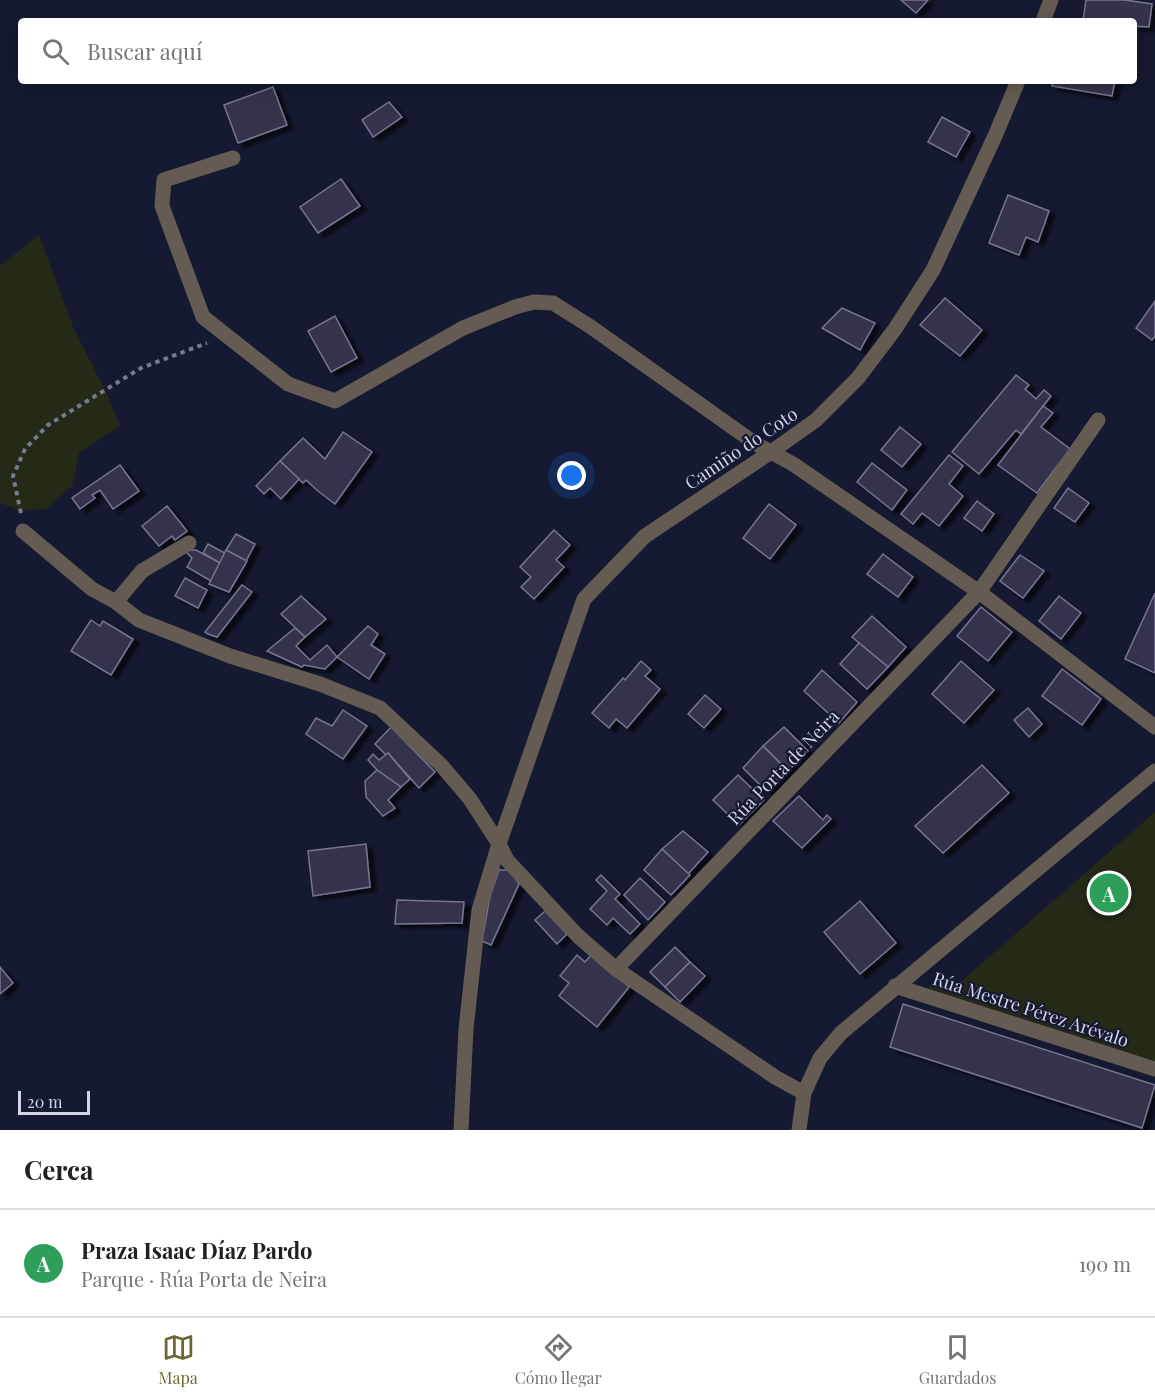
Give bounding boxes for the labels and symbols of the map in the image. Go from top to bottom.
street label: Camiño do Coto [680,401,802,495]
your location [557,461,586,490]
street label: Rúa Porta de Neira [722,704,844,830]
pin: A [1090,870,1128,916]
street label: Rúa Mestre Pérez Arévalo [930,966,1132,1052]
scale bar [18,1088,90,1116]

